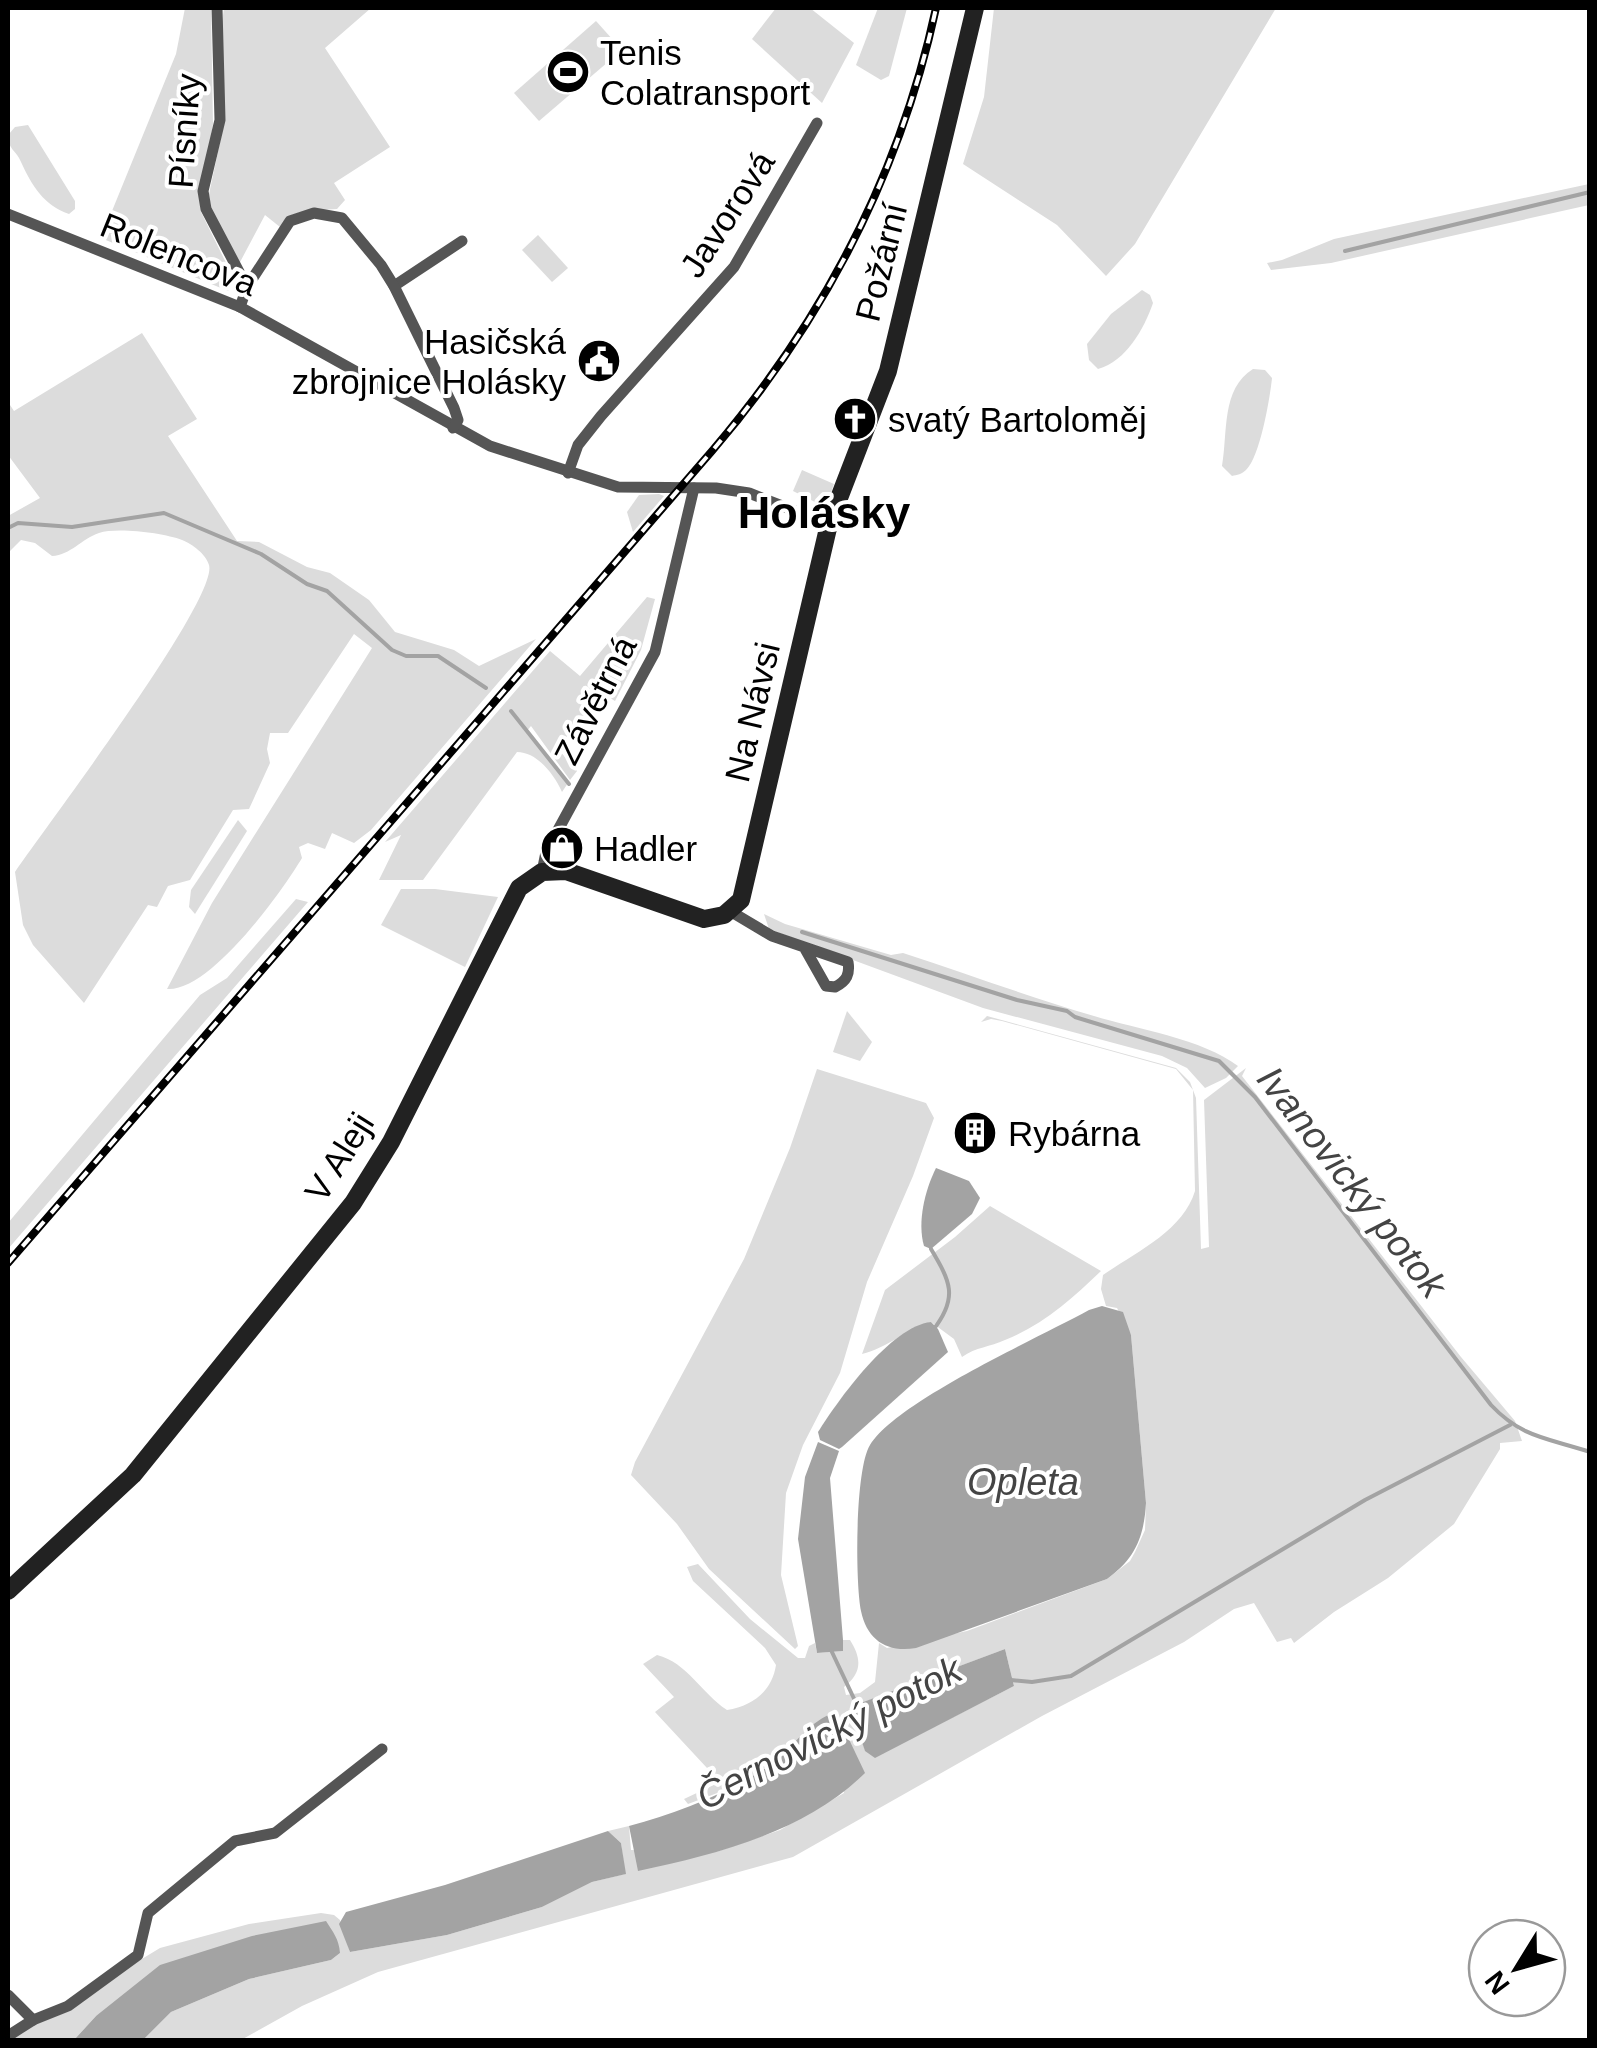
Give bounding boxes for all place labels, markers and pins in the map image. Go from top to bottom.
place label: Tenis Colatransport [600,33,810,112]
sports icon: Tenis Colatransport [545,49,591,95]
place label: Hasičská zbrojnice Holásky [292,322,567,401]
public building icon: Hasičská zbrojnice Holásky [576,338,622,384]
church icon: svatý Bartoloměj [832,396,878,442]
place label: svatý Bartoloměj [888,400,1147,439]
shop icon: Hadler [539,825,585,871]
place label: Hadler [594,829,697,868]
building icon: Rybárna [952,1110,998,1156]
place label: Rybárna [1008,1114,1141,1153]

